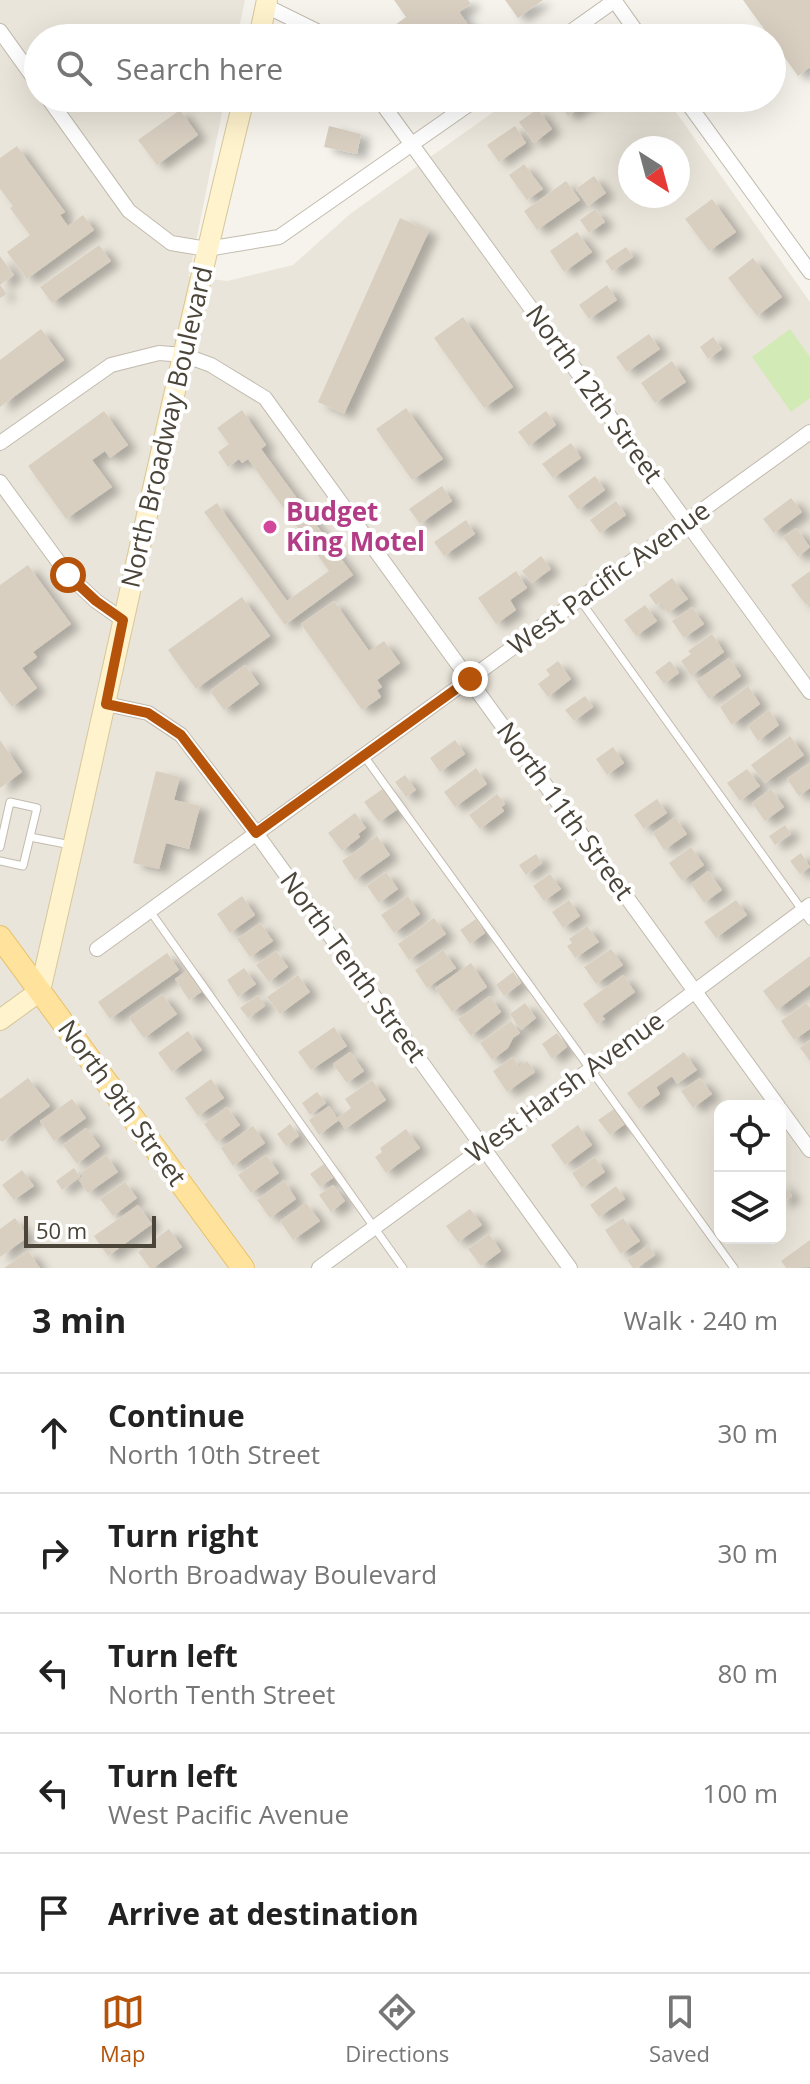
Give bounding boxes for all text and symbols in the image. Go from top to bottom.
search box [24,24,786,112]
icon: search [52,46,96,90]
text: Search here [116,48,283,89]
north arrow [618,136,690,208]
street label: North Broadway Boulevard [111,262,221,591]
street label: North 12th Street [518,297,672,490]
street label: West Pacific Avenue [500,492,717,663]
place label: Budget King Motel [286,493,425,559]
marker: Budget King Motel [261,518,279,536]
route start [50,557,86,593]
route end [452,661,488,697]
street label: North 11th Street [489,714,643,907]
street label: North Tenth Street [272,864,435,1069]
street label: West Harsh Avenue [458,1002,671,1170]
street label: North 9th Street [50,1012,195,1193]
map controls [714,1100,786,1244]
button: locate [714,1100,786,1172]
button: layers [714,1172,786,1244]
scale bar [24,1212,156,1248]
text: 50 m [36,1215,87,1245]
text: 3 min [32,1297,126,1343]
text: Walk · 240 m [624,1302,778,1338]
text: Continue [108,1395,245,1436]
icon: ahead [32,1411,76,1455]
text: 30 m [717,1415,778,1451]
text: North 10th Street [108,1436,320,1472]
text: Turn right [108,1515,259,1556]
icon: right [32,1531,76,1575]
text: 30 m [717,1535,778,1571]
text: North Broadway Boulevard [108,1556,437,1592]
text: Turn left [108,1635,238,1676]
icon: left [32,1651,76,1695]
text: 80 m [717,1655,778,1691]
text: North Tenth Street [108,1676,335,1712]
text: Turn left [108,1755,238,1796]
icon: left [32,1771,76,1815]
text: 100 m [703,1775,778,1811]
text: West Pacific Avenue [108,1796,349,1832]
icon: arrive [32,1891,76,1935]
text: Arrive at destination [108,1893,419,1934]
tab: Map [100,1990,145,2068]
tab: Directions [345,1990,449,2068]
tab: Saved [649,1990,710,2068]

